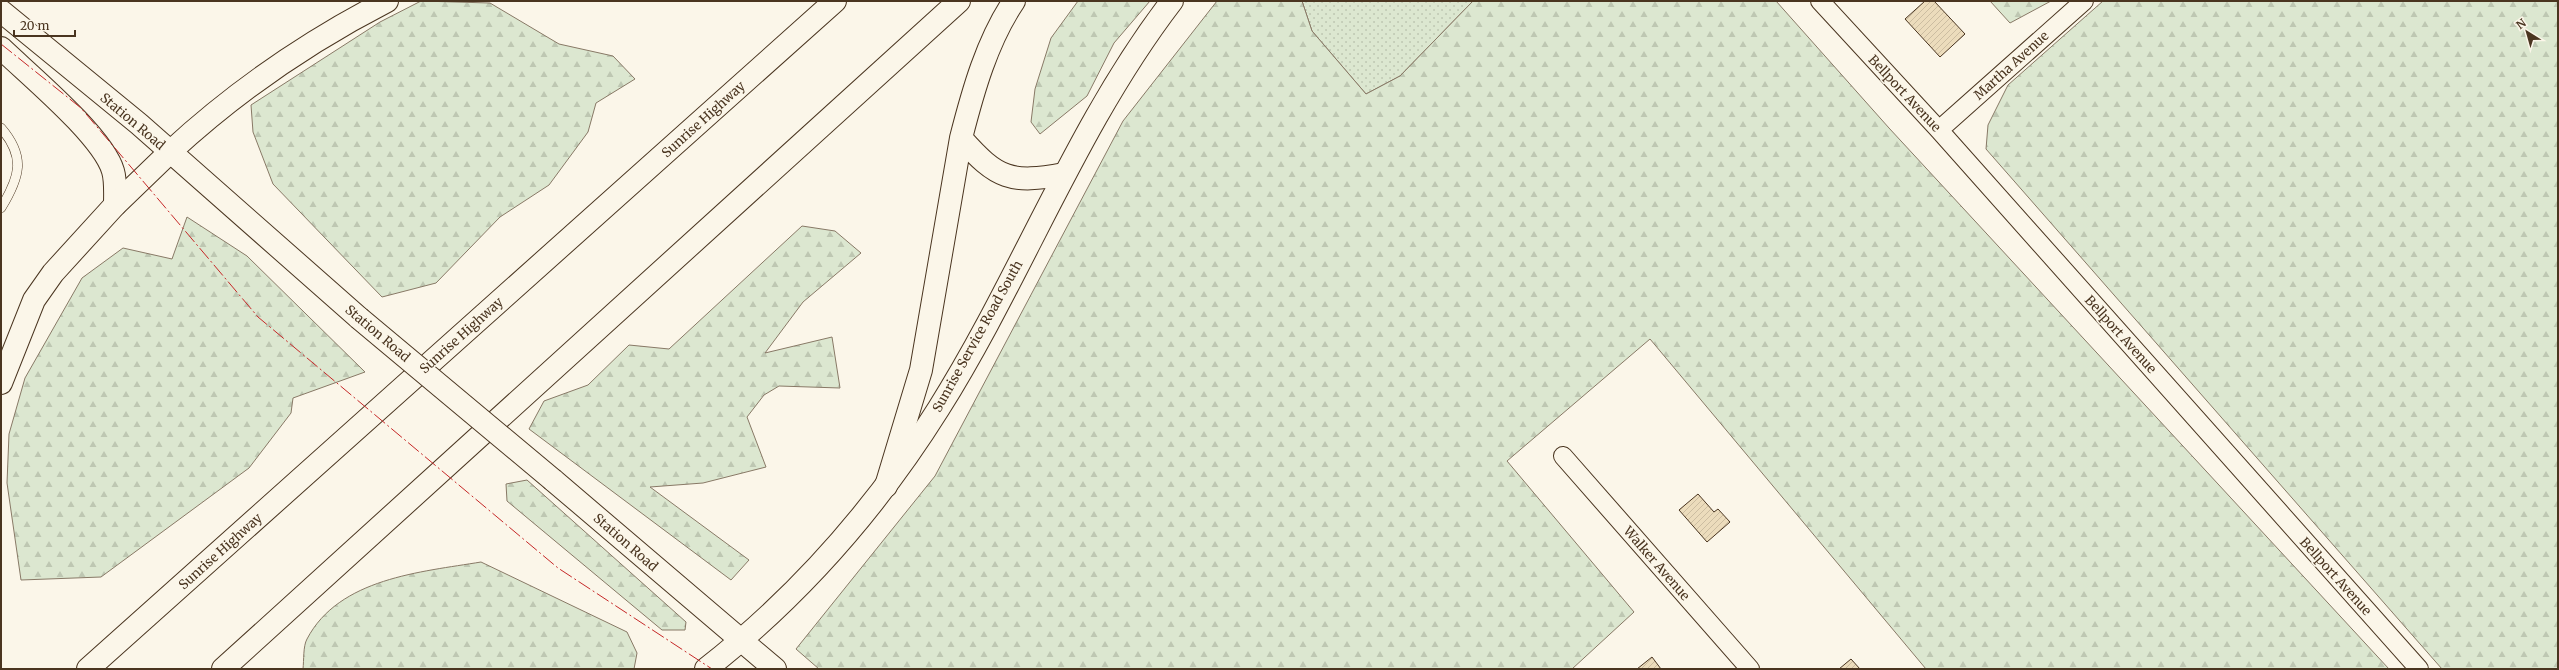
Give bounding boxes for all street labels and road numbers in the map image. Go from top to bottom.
street label: Martha Avenue [1970,27,2052,103]
street label: Bellport Avenue [1865,51,1945,136]
street label: Sunrise Highway [658,77,749,161]
street label: Station Road [97,89,169,154]
street label: Sunrise Service Road South [929,257,1027,415]
street label: Bellport Avenue [2081,292,2160,377]
street label: Sunrise Highway [416,293,507,377]
street label: Station Road [342,301,414,366]
street label: Sunrise Highway [175,509,266,593]
street label: Station Road [590,510,661,575]
street label: Walker Avenue [1619,522,1694,604]
street label: Bellport Avenue [2296,534,2375,619]

